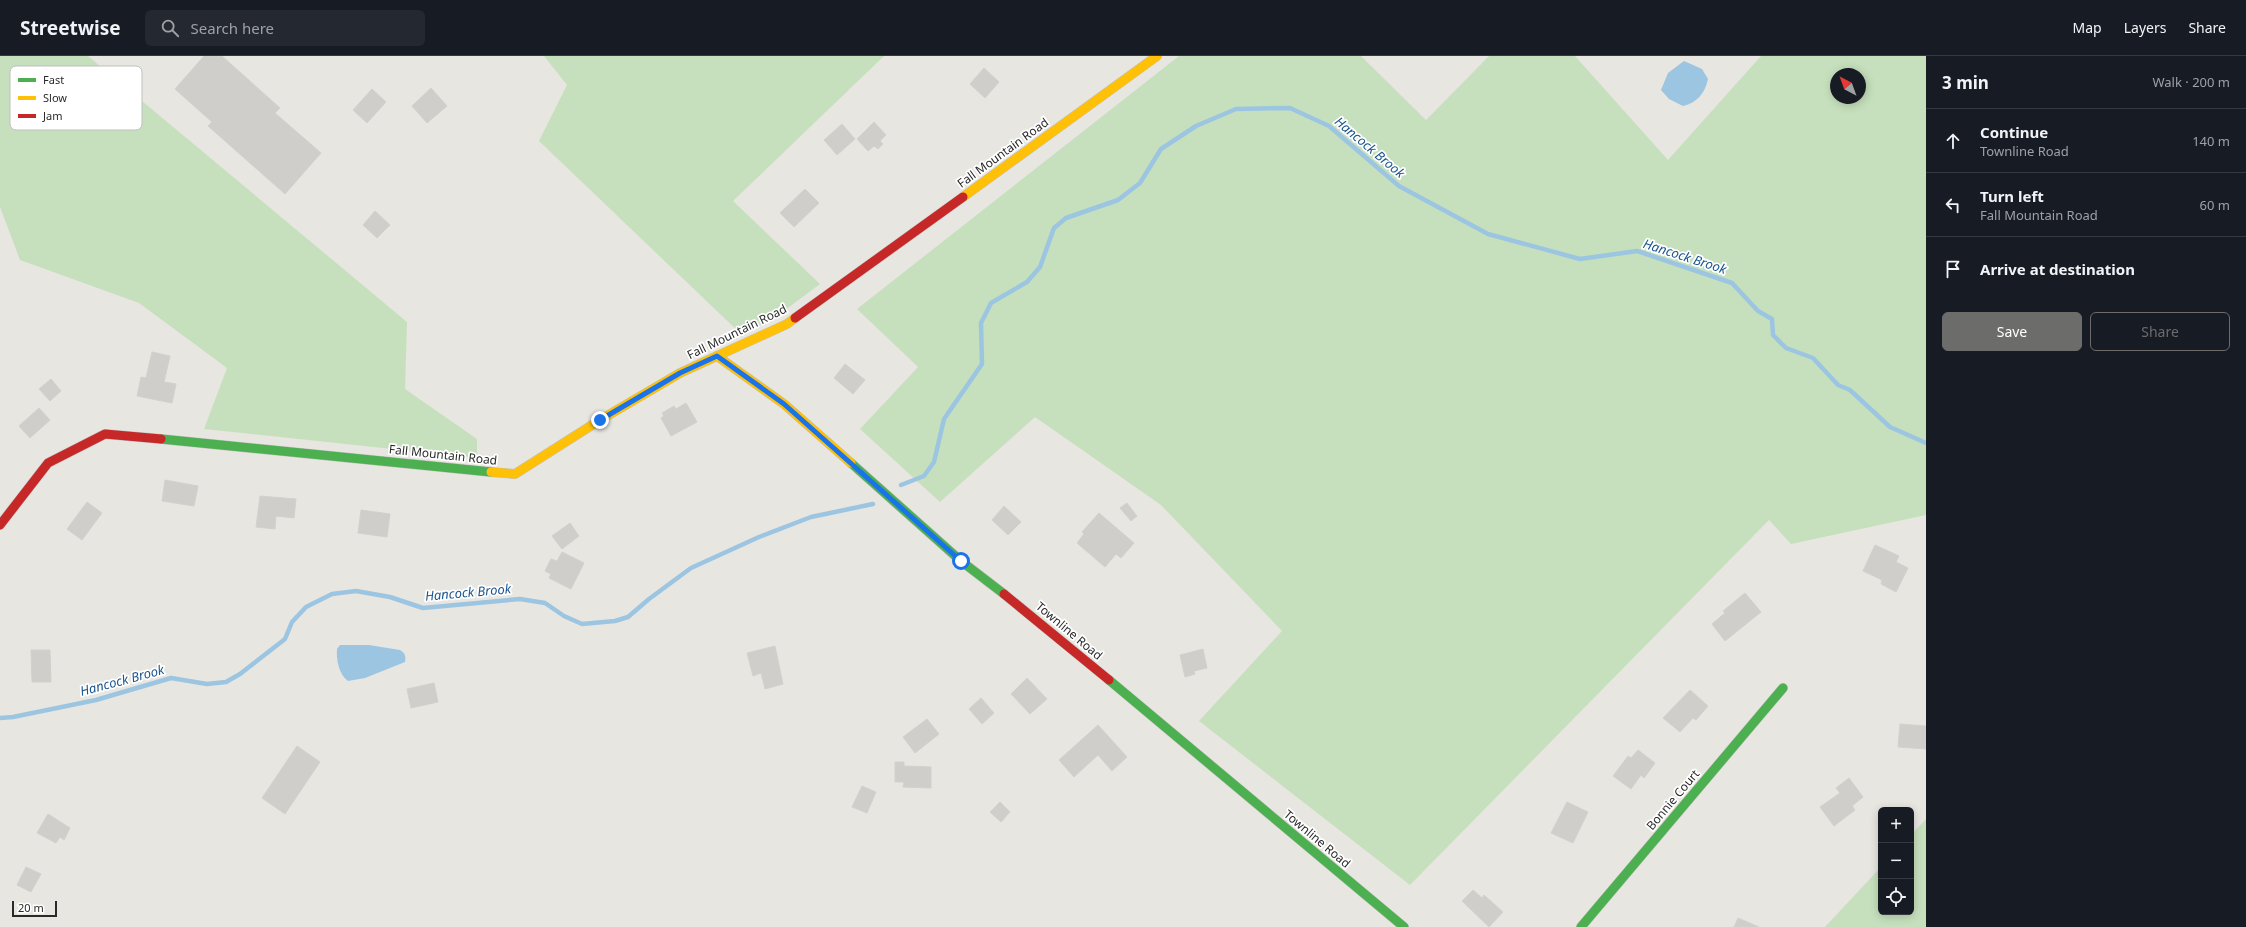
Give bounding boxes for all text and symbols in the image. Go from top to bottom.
search box [145,10,425,46]
text: Streetwise [20,15,121,41]
icon: search [159,17,181,39]
text: Search here [191,18,274,38]
text: Map [2073,18,2102,37]
text: Layers [2124,18,2166,37]
text: Share [2188,18,2226,37]
legend [10,66,142,130]
north arrow [1830,68,1866,104]
text: 3 min [1942,71,1989,94]
text: Fast [43,72,64,87]
text: Walk · 200 m [2152,73,2230,91]
text: Slow [43,90,67,105]
text: Jam [42,108,62,123]
water label: Hancock Brook [1331,112,1409,182]
street label: Fall Mountain Road [954,114,1052,191]
text: Continue [1980,122,2048,142]
icon: ahead [1942,130,1964,152]
text: 140 m [2192,132,2230,150]
text: Townline Road [1980,142,2069,160]
text: Turn left [1980,186,2044,206]
icon: left [1942,194,1964,216]
text: 60 m [2200,196,2230,214]
text: Fall Mountain Road [1980,206,2098,224]
water label: Hancock Brook [1641,234,1729,278]
icon: arrive [1942,258,1964,280]
text: Arrive at destination [1980,259,2135,279]
street label: Fall Mountain Road [684,300,789,363]
button: Save [1942,312,2082,351]
button: Share [2090,312,2230,351]
route end [591,411,609,429]
street label: Fall Mountain Road [388,440,498,469]
route start [952,552,970,570]
water label: Hancock Brook [424,579,512,605]
street label: Townline Road [1032,598,1106,663]
water label: Hancock Brook [78,660,167,700]
street label: Bonnie Court [1642,765,1703,834]
street label: Townline Road [1280,806,1354,871]
map controls [1878,807,1914,915]
button: + [1878,807,1914,843]
button: − [1878,843,1914,879]
button: locate [1878,879,1914,915]
scale bar [12,899,57,918]
text: 20 m [18,900,44,915]

